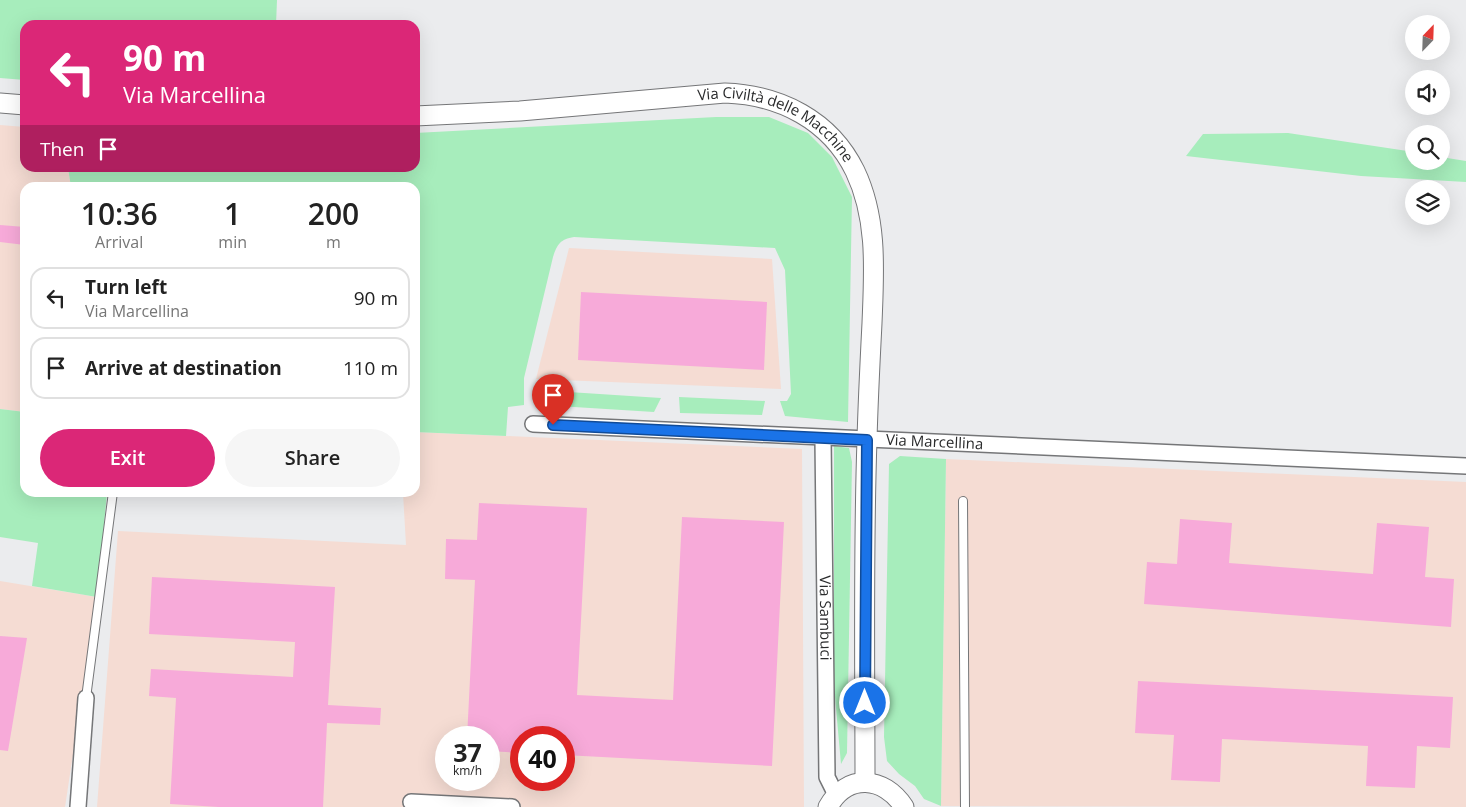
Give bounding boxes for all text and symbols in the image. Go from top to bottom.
north arrow [1405,15,1450,60]
map controls [1405,15,1450,225]
text: 90 m [123,34,206,81]
icon: left [40,40,105,105]
button: sound [1405,70,1450,115]
text: Via Marcellina [123,79,266,109]
street label: Via Civiltà delle Macchine [697,82,859,165]
button: search [1405,125,1450,170]
icon: arrive [94,135,122,163]
text: Then [40,136,84,162]
button: layers [1405,180,1450,225]
text: 10:36 [81,193,158,234]
text: 1 [224,193,241,234]
text: 200 [308,193,359,234]
text: Arrival [95,231,143,253]
text: min [218,231,247,253]
text: m [326,231,341,253]
text: Turn left [85,274,167,300]
icon: left [42,284,70,312]
text: 90 m [354,285,398,311]
text: Via Marcellina [85,300,189,322]
icon: arrive [42,354,70,382]
text: Arrive at destination [85,355,282,381]
text: 110 m [343,355,398,381]
pin [532,374,574,425]
icon: arrive [539,381,567,409]
button: Exit [40,429,215,487]
button: Share [225,429,400,487]
street label: Via Marcellina [885,429,984,453]
street label: Via Sambuci [816,575,837,661]
position arrow [838,676,890,728]
speed limit sign: 40 [510,726,575,791]
text: 37 [453,735,482,769]
text: km/h [453,762,482,779]

